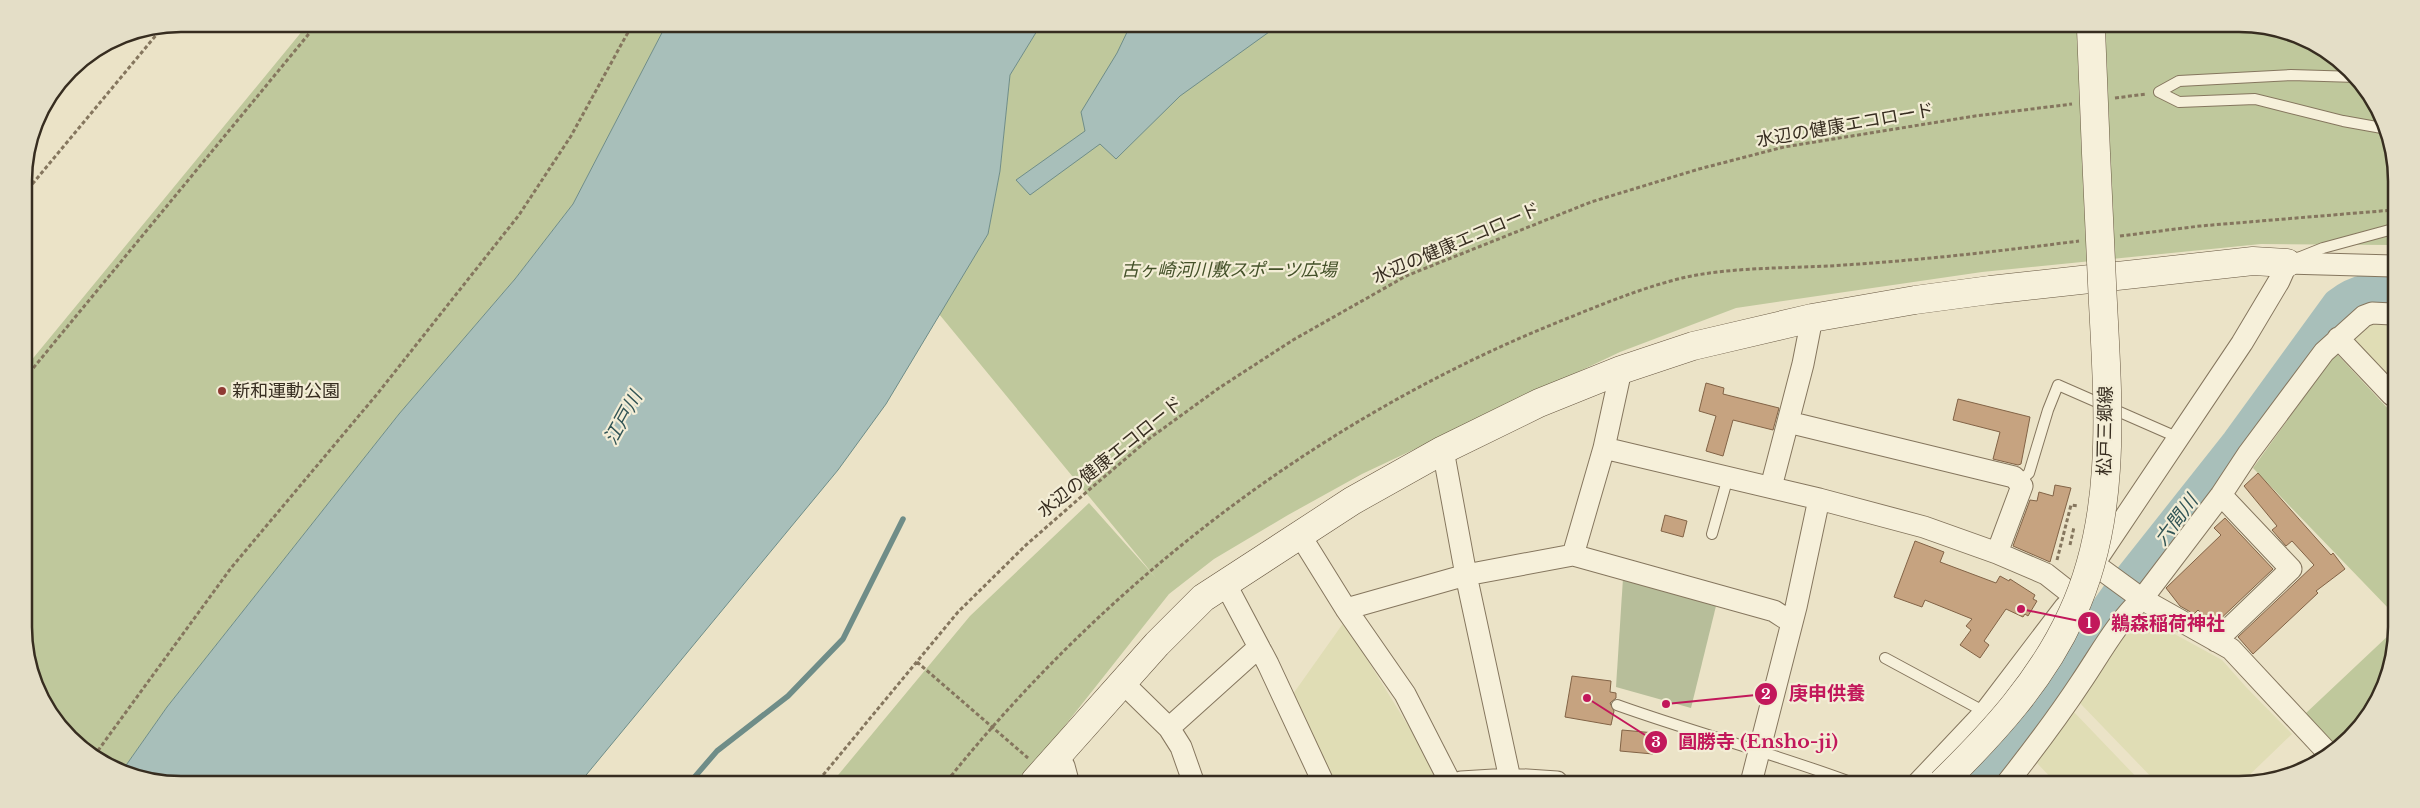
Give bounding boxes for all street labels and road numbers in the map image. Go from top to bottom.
street label: 水辺の健康エコロード [1754,99,1936,151]
street label: 水辺の健康エコロード [1369,198,1543,288]
street label: 松戸三郷線 [2093,386,2117,476]
street label: 水辺の健康エコロード [1033,392,1187,522]

